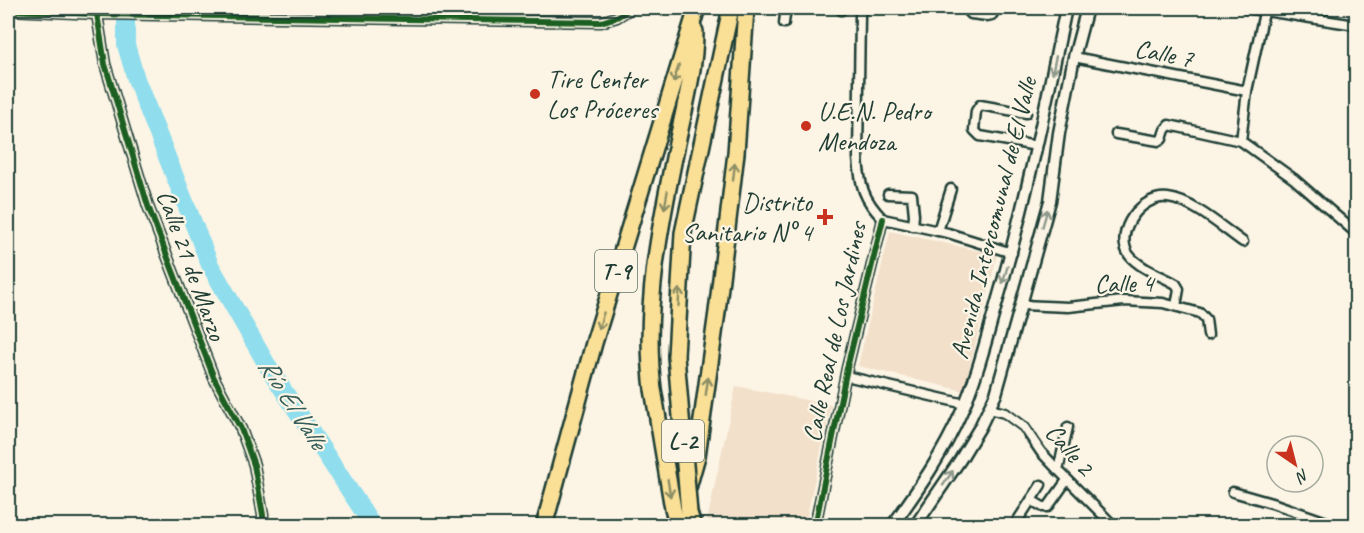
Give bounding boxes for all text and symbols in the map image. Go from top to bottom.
street label: Calle 7 [1132,32,1197,76]
one-way arrow [1048,54,1059,74]
place label: Tire Center Los Próceres [547,63,659,126]
one-way arrow [669,64,680,83]
street label: Avenida Intercomunal de El Valle [943,71,1045,362]
marker: Tire Center Los Próceres [528,87,542,101]
place label: U.E.N. Pedro Mendoza [818,95,933,158]
marker: U.E.N. Pedro Mendoza [799,119,813,133]
one-way arrow [728,163,739,183]
street label: Calle 21 de Marzo [149,185,235,347]
place label: Distrito Sanitario N° 4 [682,186,814,249]
one-way arrow [660,190,671,210]
marker: Distrito Sanitario N° 4 [816,208,834,226]
one-way arrow [1040,209,1052,228]
street label: Calle Real de Los Jardines [795,217,874,445]
road number: T-9 [595,250,637,292]
one-way arrow [999,265,1010,284]
street label: Calle 4 [1094,266,1156,301]
one-way arrow [674,288,685,308]
one-way arrow [595,311,606,330]
water label: Río El Valle [251,351,337,458]
one-way arrow [701,377,712,397]
street label: Calle 2 [1038,416,1103,484]
road number: L-2 [662,420,704,462]
north arrow [1265,434,1325,494]
text: N [1291,464,1313,488]
one-way arrow [942,469,955,486]
one-way arrow [664,478,675,497]

